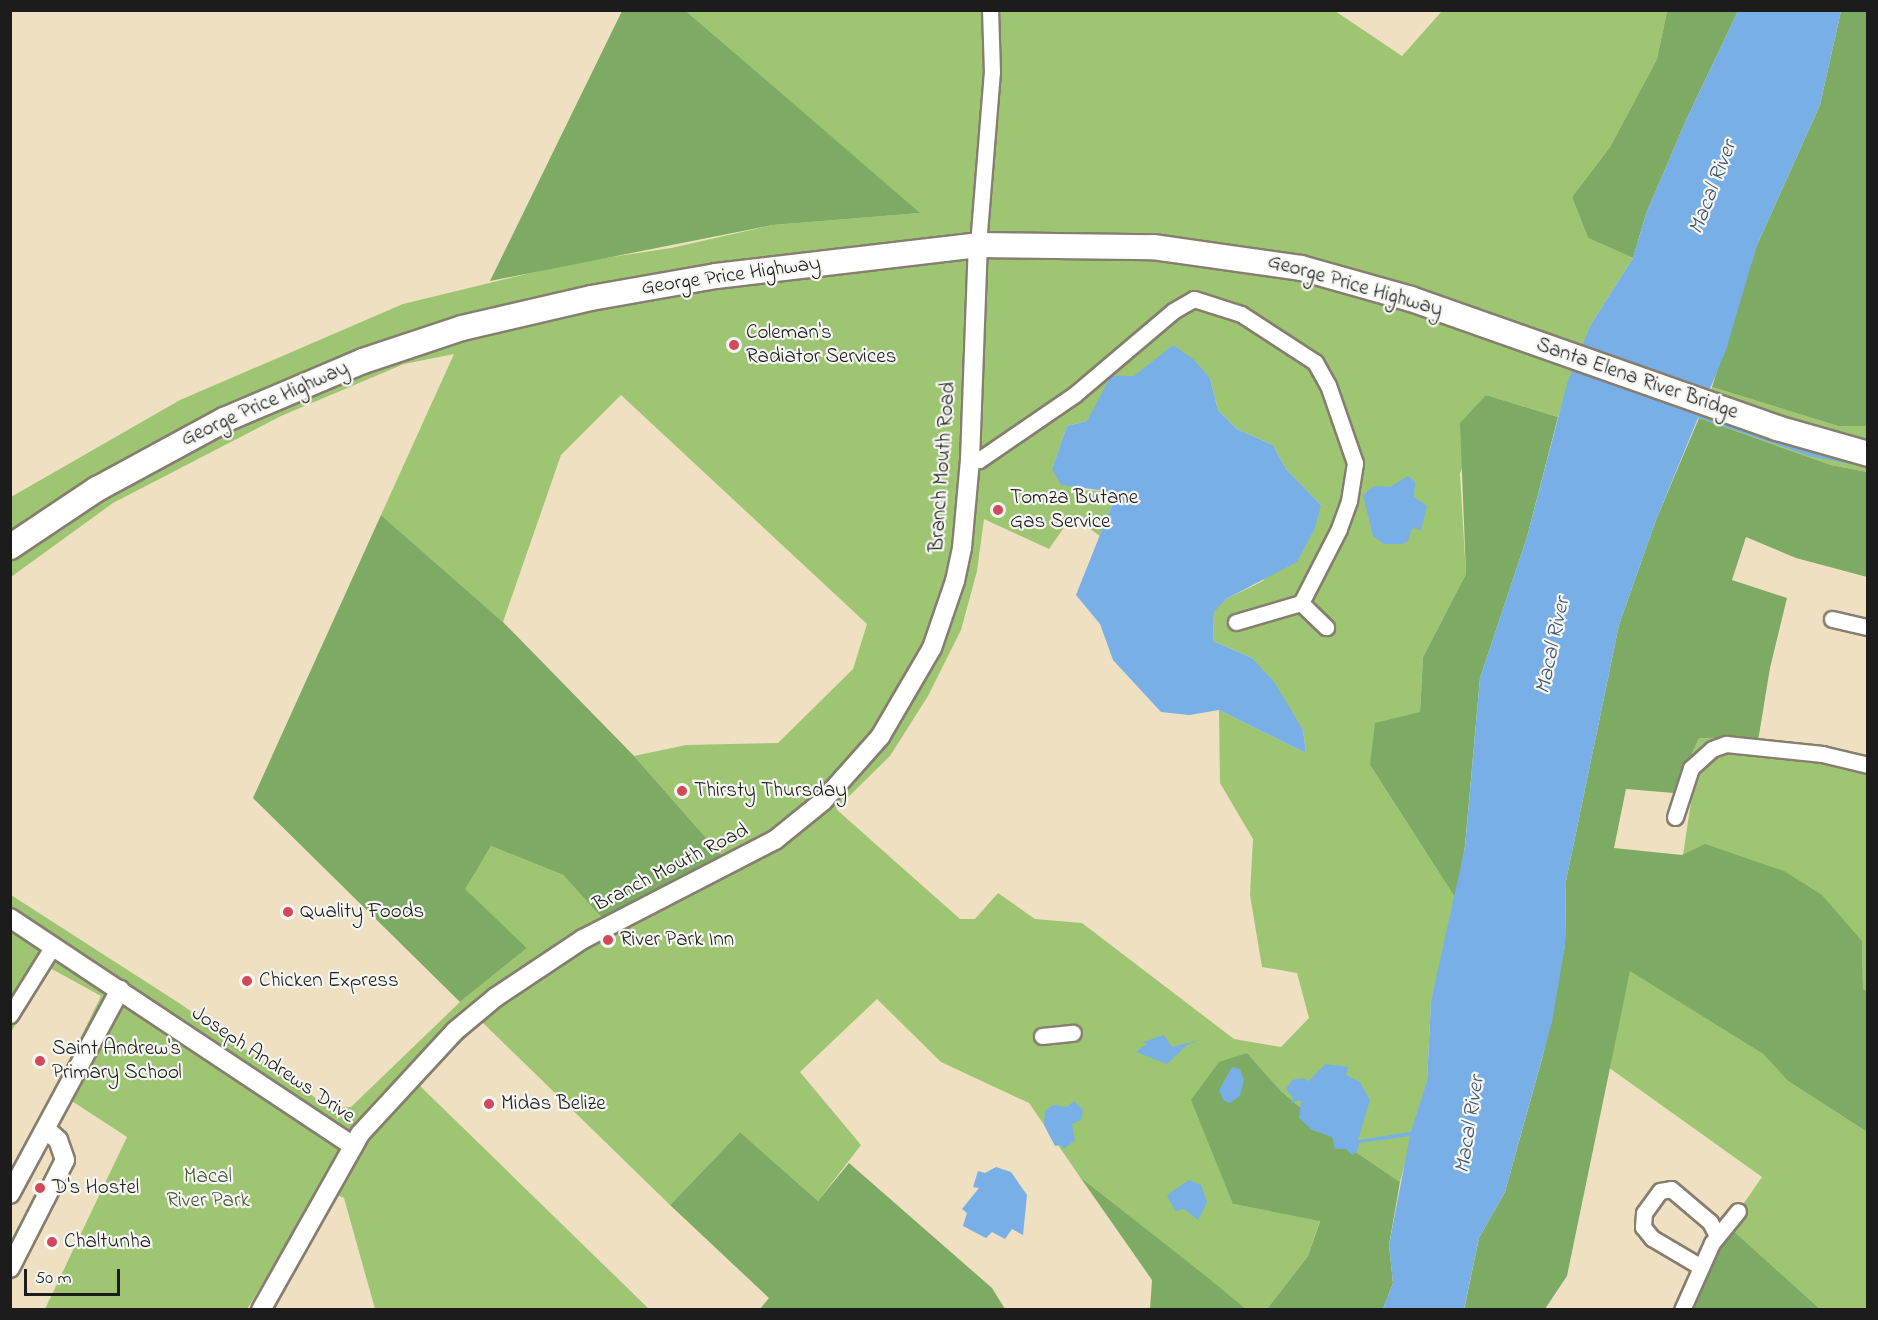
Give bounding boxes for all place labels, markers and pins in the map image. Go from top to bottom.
place label: Coleman's Radiator Services [746,320,896,370]
marker: Coleman's Radiator Services [727,338,741,352]
place label: Tomza Butane Gas Service [1010,485,1138,535]
marker: Tomza Butane Gas Service [991,503,1005,517]
place label: Thirsty Thursday [694,778,847,804]
marker: Thirsty Thursday [675,784,689,798]
place label: Quality Foods [300,899,424,925]
marker: Quality Foods [281,905,295,919]
place label: River Park Inn [620,927,734,953]
marker: River Park Inn [601,933,615,947]
place label: Chicken Express [259,968,399,994]
marker: Chicken Express [240,974,254,988]
place label: Saint Andrew's Primary School [52,1036,182,1086]
marker: Saint Andrew's Primary School [33,1054,47,1068]
place label: Midas Belize [501,1091,606,1117]
marker: Midas Belize [482,1097,496,1111]
place label: D's Hostel [52,1175,139,1201]
marker: D's Hostel [33,1181,47,1195]
place label: Chaltunha [64,1229,151,1255]
marker: Chaltunha [45,1235,59,1249]

